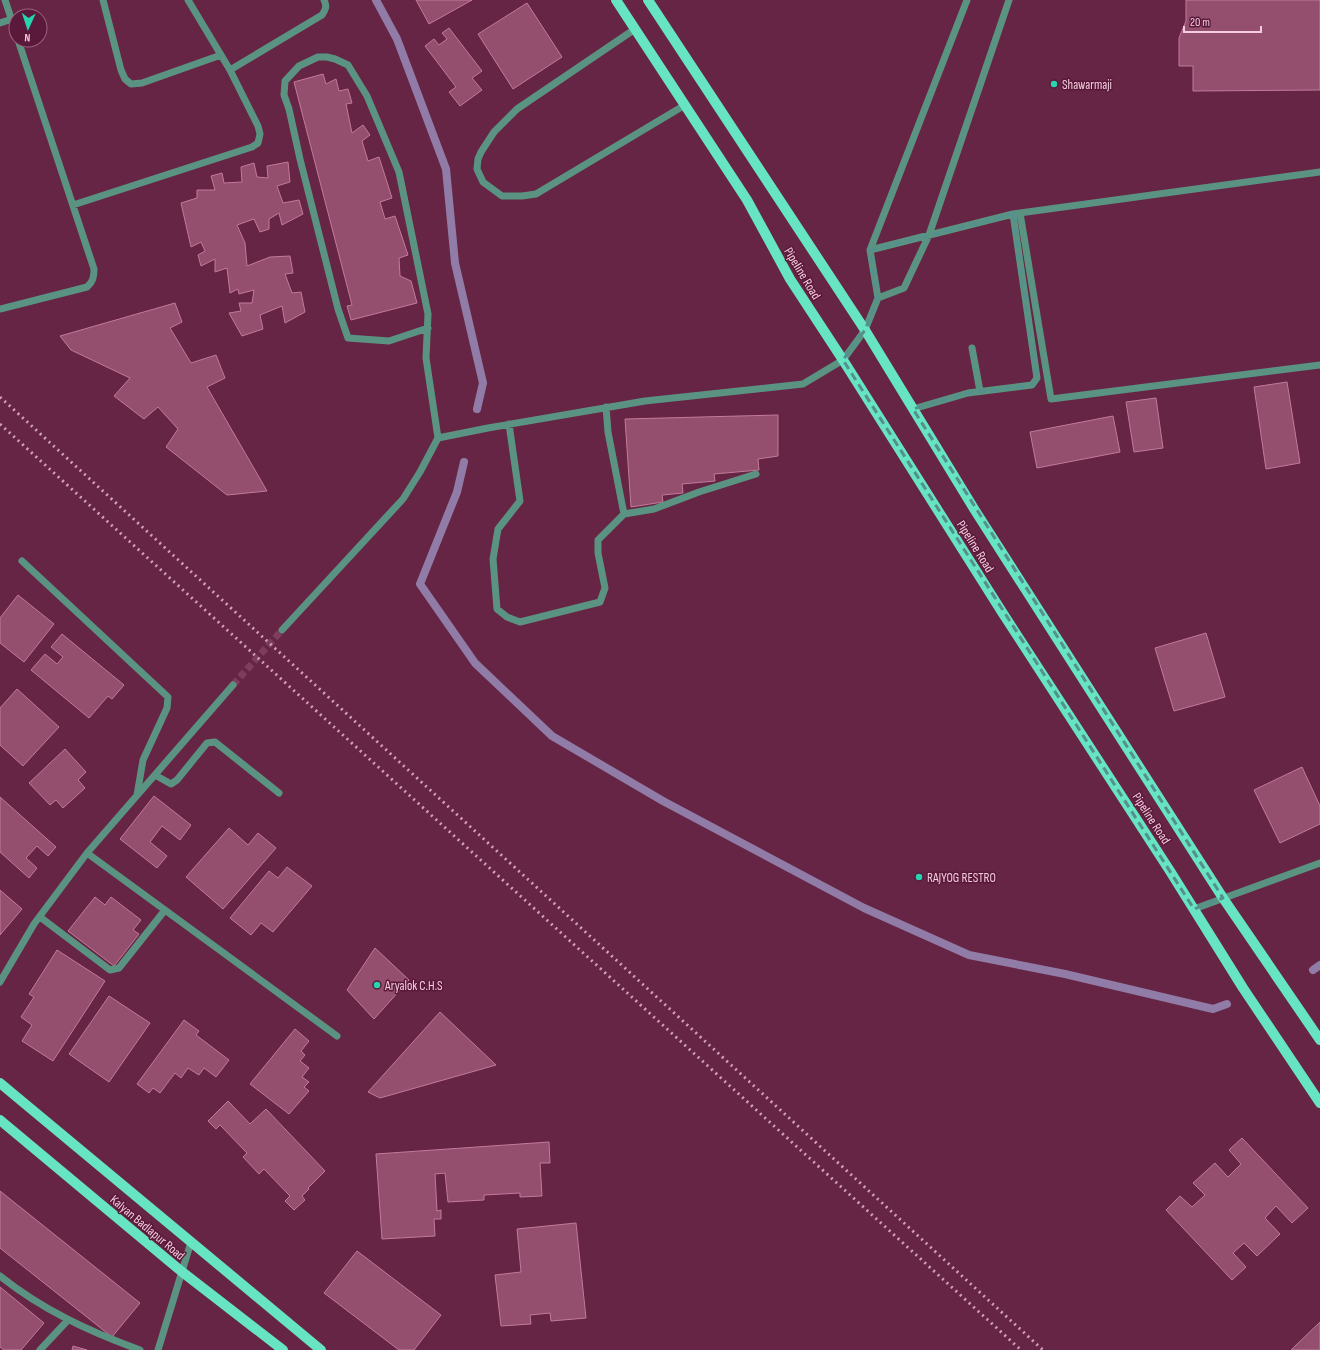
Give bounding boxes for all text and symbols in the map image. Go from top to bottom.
north arrow [8,8,48,48]
scale bar [1184,8,1261,34]
text: 20 m [1190,15,1210,30]
text: N [24,31,31,44]
place label: Shawarmaji [1062,77,1112,93]
marker: Shawarmaji [1049,79,1059,89]
street label: Pipeline Road [780,244,824,303]
street label: Pipeline Road [953,518,997,575]
street label: Pipeline Road [1129,790,1174,847]
place label: RAJYOG RESTRO [927,870,996,886]
marker: RAJYOG RESTRO [914,872,924,882]
place label: Aryalok C.H.S [384,978,443,994]
marker: Aryalok C.H.S [372,980,382,990]
street label: Kalyan Badlapur Road [107,1192,188,1264]

